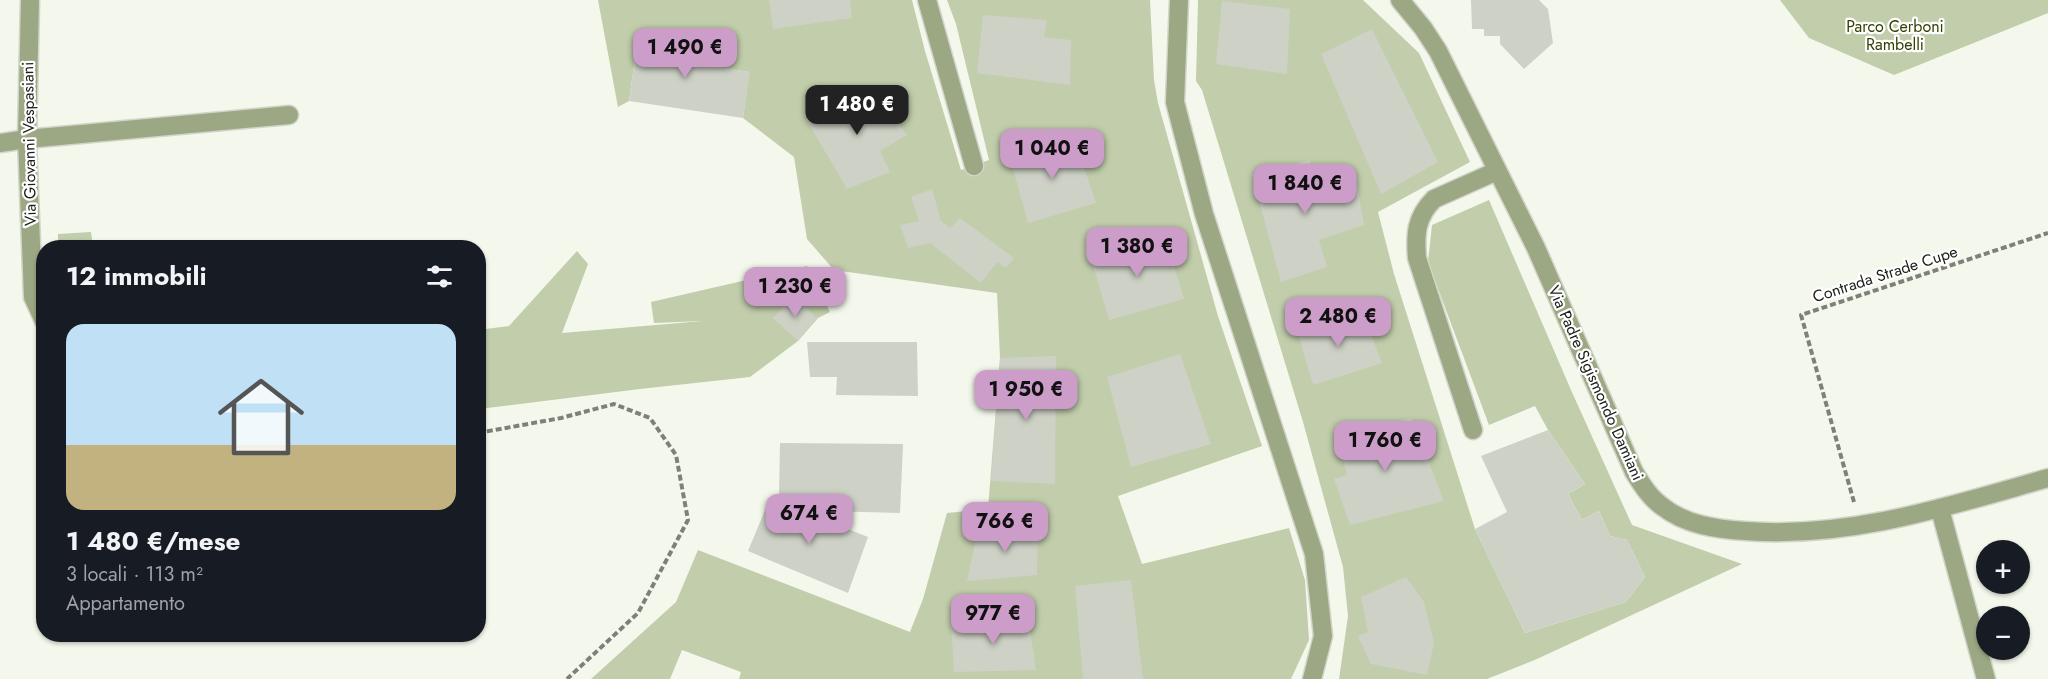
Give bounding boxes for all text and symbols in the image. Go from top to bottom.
park label: Parco Cerboni Rambelli [1846,15,1944,56]
pin: 1 490 € [630,28,740,79]
text: 1 490 € [647,33,723,62]
street label: Via Giovanni Vespasiani [16,62,42,226]
pin: 1 480 € [802,85,912,136]
text: 1 480 € [819,90,895,119]
pin: 1 040 € [997,129,1107,180]
text: 1 040 € [1014,134,1090,163]
pin: 1 840 € [1250,164,1360,215]
text: 1 840 € [1267,169,1343,198]
pin: 1 380 € [1082,227,1192,278]
text: 1 380 € [1100,232,1174,261]
street label: Contrada Strade Cupe [1809,240,1961,308]
text: 12 immobili [66,257,207,295]
icon: filters [423,260,456,293]
pin: 1 230 € [740,267,850,318]
text: 1 230 € [758,272,832,301]
street label: Via Padre Sigismondo Damiani [1543,282,1649,484]
pin: 2 480 € [1283,297,1393,348]
text: 2 480 € [1299,302,1377,331]
icon: home [207,363,315,471]
pin: 1 950 € [971,370,1081,421]
text: 1 950 € [989,375,1063,404]
pin: 1 760 € [1330,421,1440,472]
text: 1 760 € [1348,426,1422,455]
pin: 674 € [767,494,851,545]
text: 674 € [780,499,838,528]
pin: 766 € [963,502,1047,553]
text: 766 € [976,507,1034,536]
text: 1 480 €/mese [66,522,241,560]
map controls [1976,540,2030,660]
button: + [1976,540,2030,594]
text: 3 locali · 113 m² [66,560,203,589]
text: Appartamento [66,589,185,618]
pin: 977 € [951,594,1035,645]
text: 977 € [965,599,1021,628]
button: − [1976,606,2030,660]

